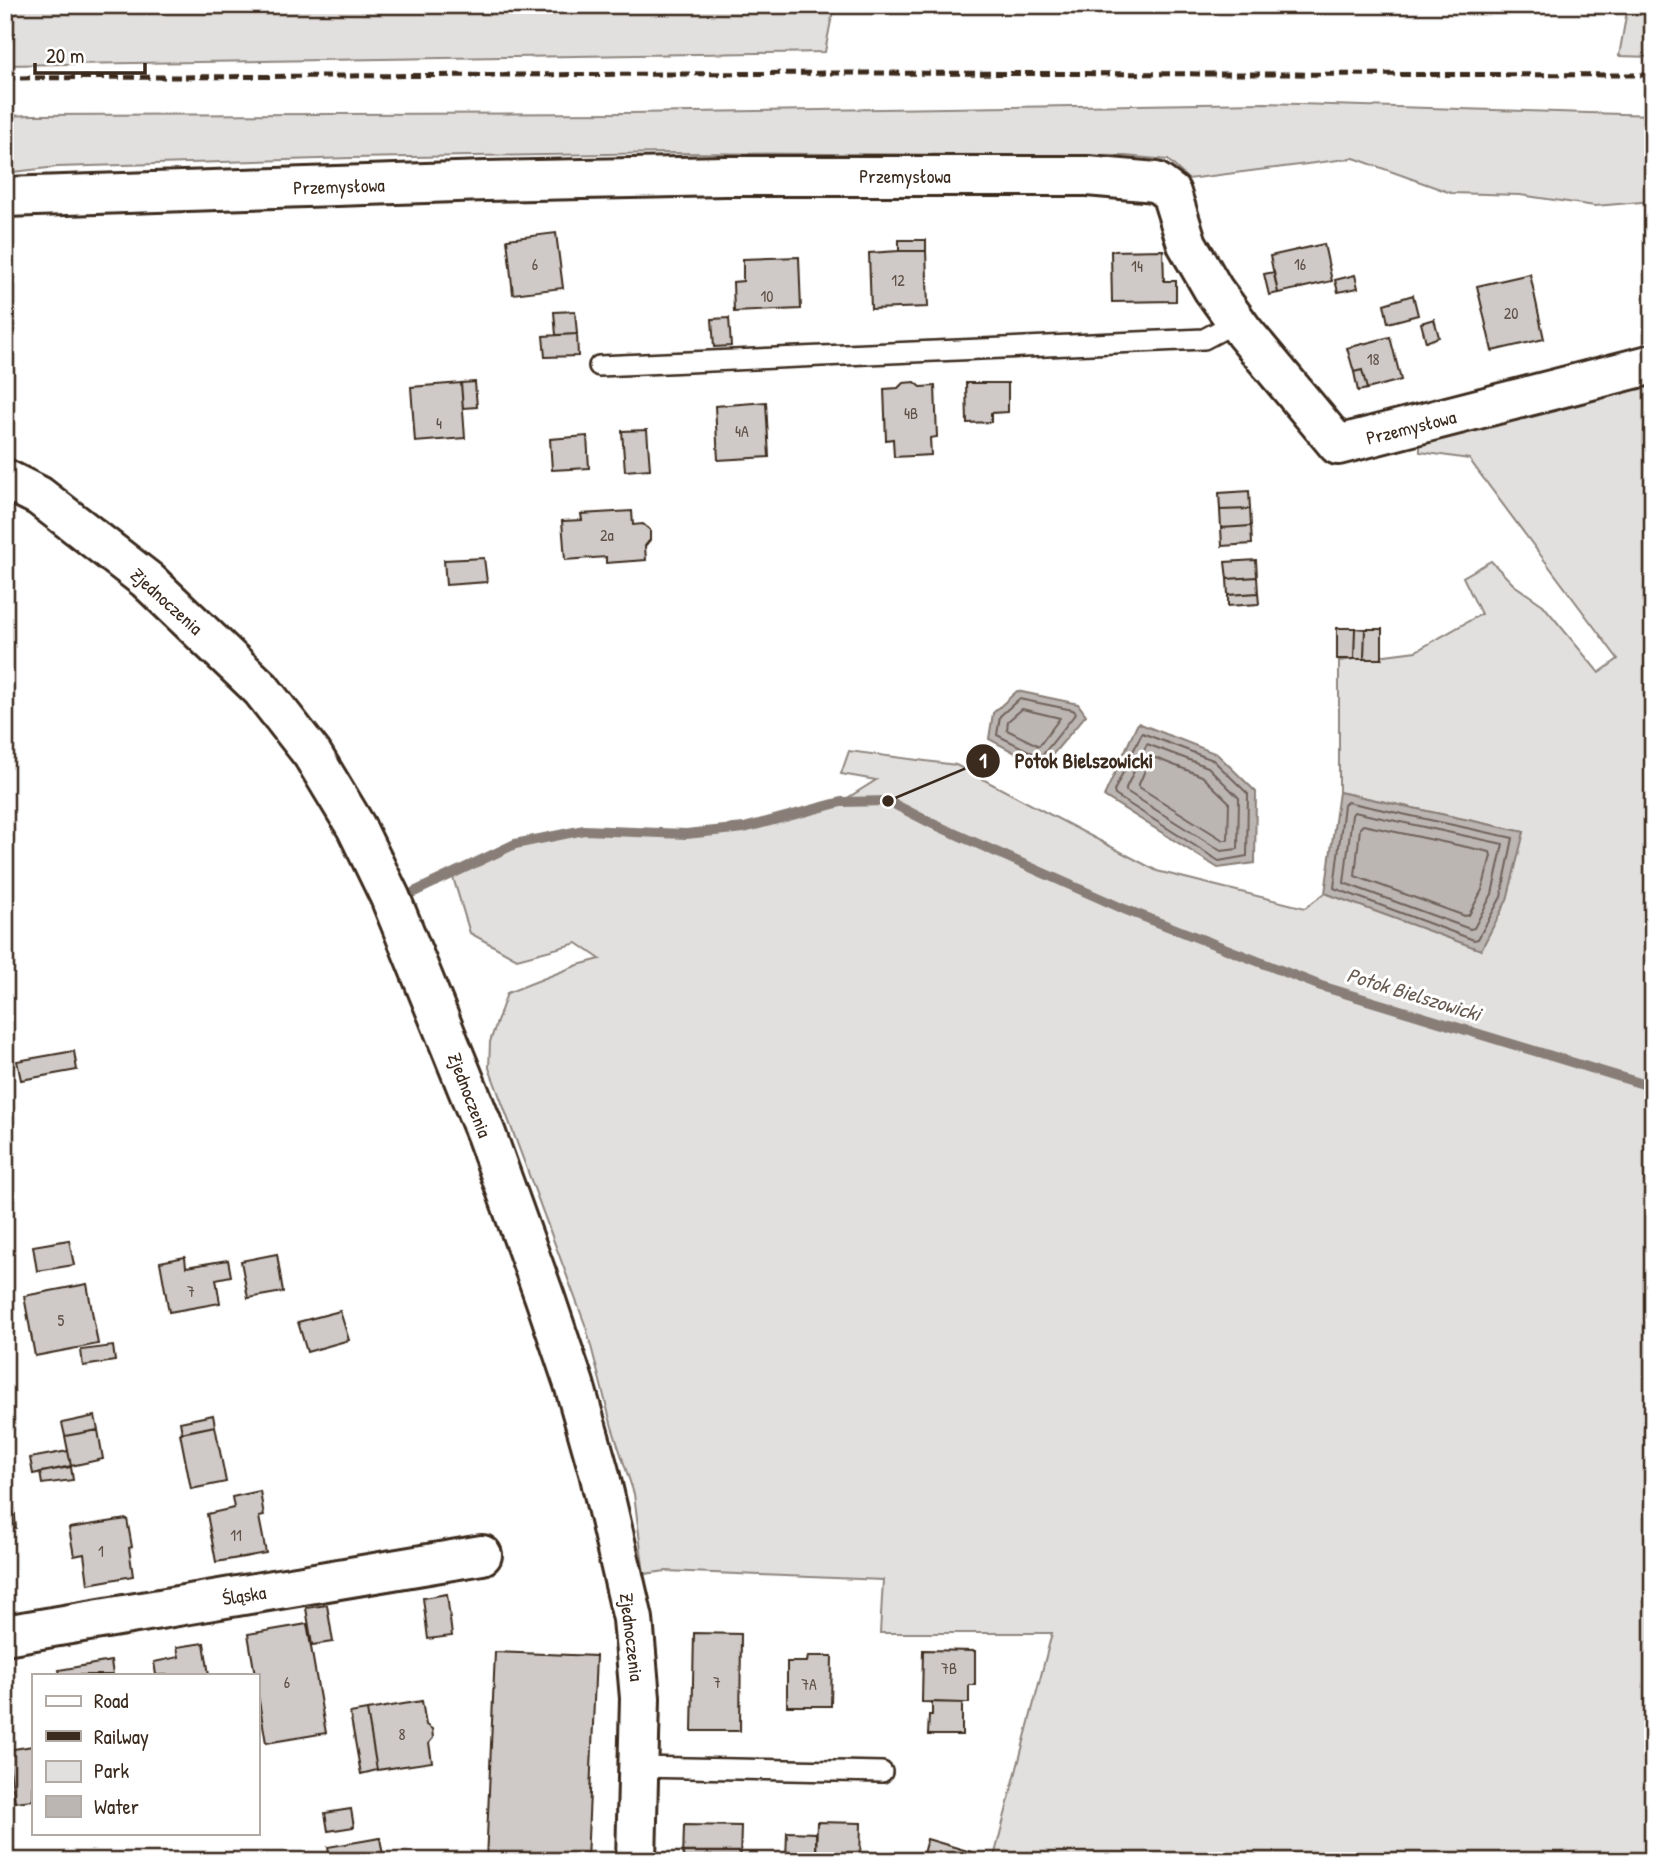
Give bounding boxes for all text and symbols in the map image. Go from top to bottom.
scale bar [35,32,145,76]
text: 20 m [46,41,84,70]
street label: Przemysłowa [859,163,951,189]
street label: Przemysłowa [293,171,386,201]
house number: 6 [532,253,538,275]
house number: 16 [1294,253,1306,275]
house number: 14 [1131,255,1143,277]
house number: 12 [891,269,905,291]
house number: 10 [761,285,773,307]
house number: 20 [1504,302,1518,324]
house number: 18 [1367,348,1379,370]
house number: 4B [904,402,918,424]
street label: Przemysłowa [1363,403,1459,451]
house number: 4 [436,412,442,434]
house number: 4A [735,420,749,442]
house number: 2a [600,524,614,546]
street label: Zjednoczenia [125,562,209,641]
callout: Potok Bielszowicki [966,740,1168,782]
text: 1 [979,746,987,775]
text: Potok Bielszowicki [1015,746,1153,775]
water label: Potok Bielszowicki [1343,960,1487,1029]
street label: Zjednoczenia [442,1049,498,1142]
house number: 7 [187,1280,195,1302]
house number: 5 [58,1309,65,1331]
house number: 11 [230,1524,242,1546]
house number: 1 [98,1540,104,1562]
street label: Śląska [220,1579,268,1611]
street label: Zjednoczenia [614,1591,650,1683]
house number: 7B [941,1657,957,1679]
house number: 6 [284,1671,290,1693]
house number: 7 [713,1671,721,1693]
house number: 7A [801,1673,817,1695]
legend [32,1674,259,1834]
text: Road [94,1686,128,1715]
text: Railway [94,1722,149,1751]
house number: 8 [399,1723,406,1745]
text: Park [94,1756,129,1785]
text: Water [94,1792,139,1821]

